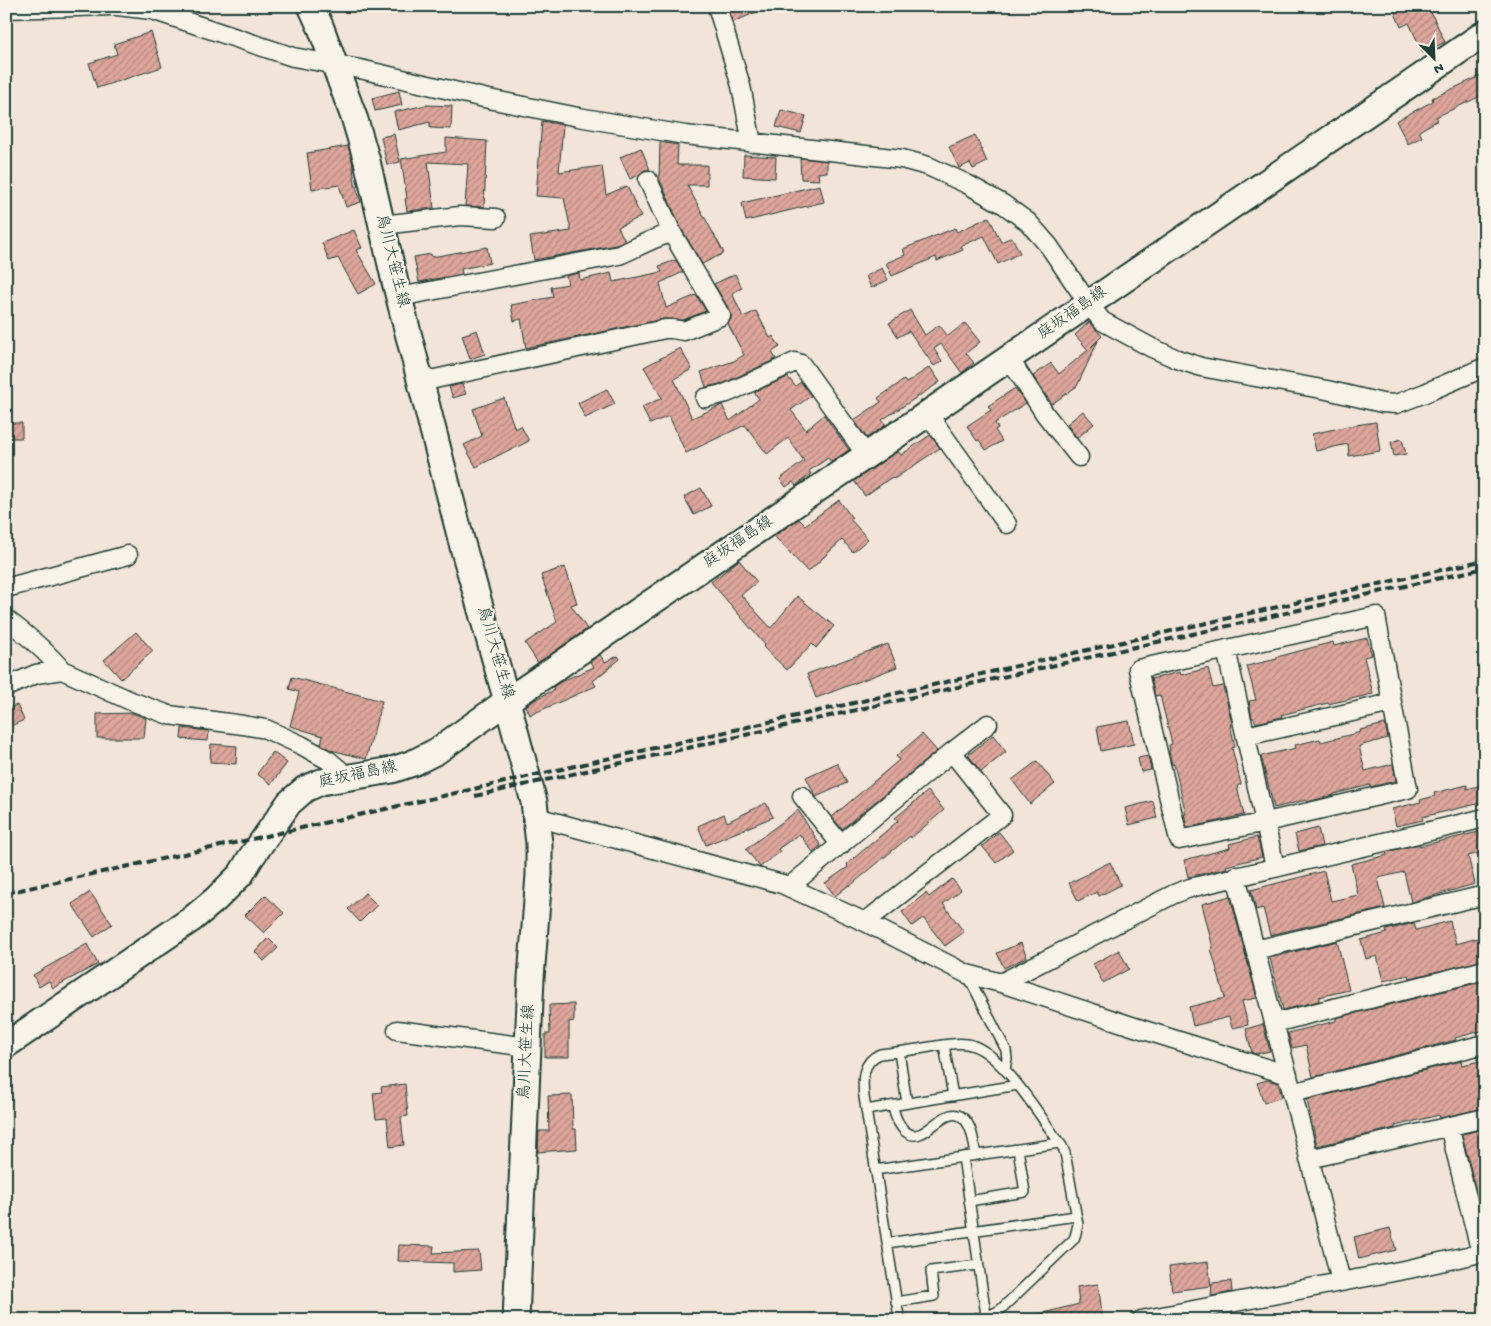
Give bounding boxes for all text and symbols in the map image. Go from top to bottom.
north arrow [1408,32,1458,82]
text: N [1431,58,1446,77]
street label: 鳥川大笹生線 [370,212,414,310]
street label: 庭坂福島線 [1034,282,1111,345]
street label: 庭坂福島線 [699,511,777,573]
street label: 鳥川大笹生線 [472,604,518,702]
street label: 庭坂福島線 [316,756,399,794]
street label: 鳥川大笹生線 [514,1003,540,1100]

